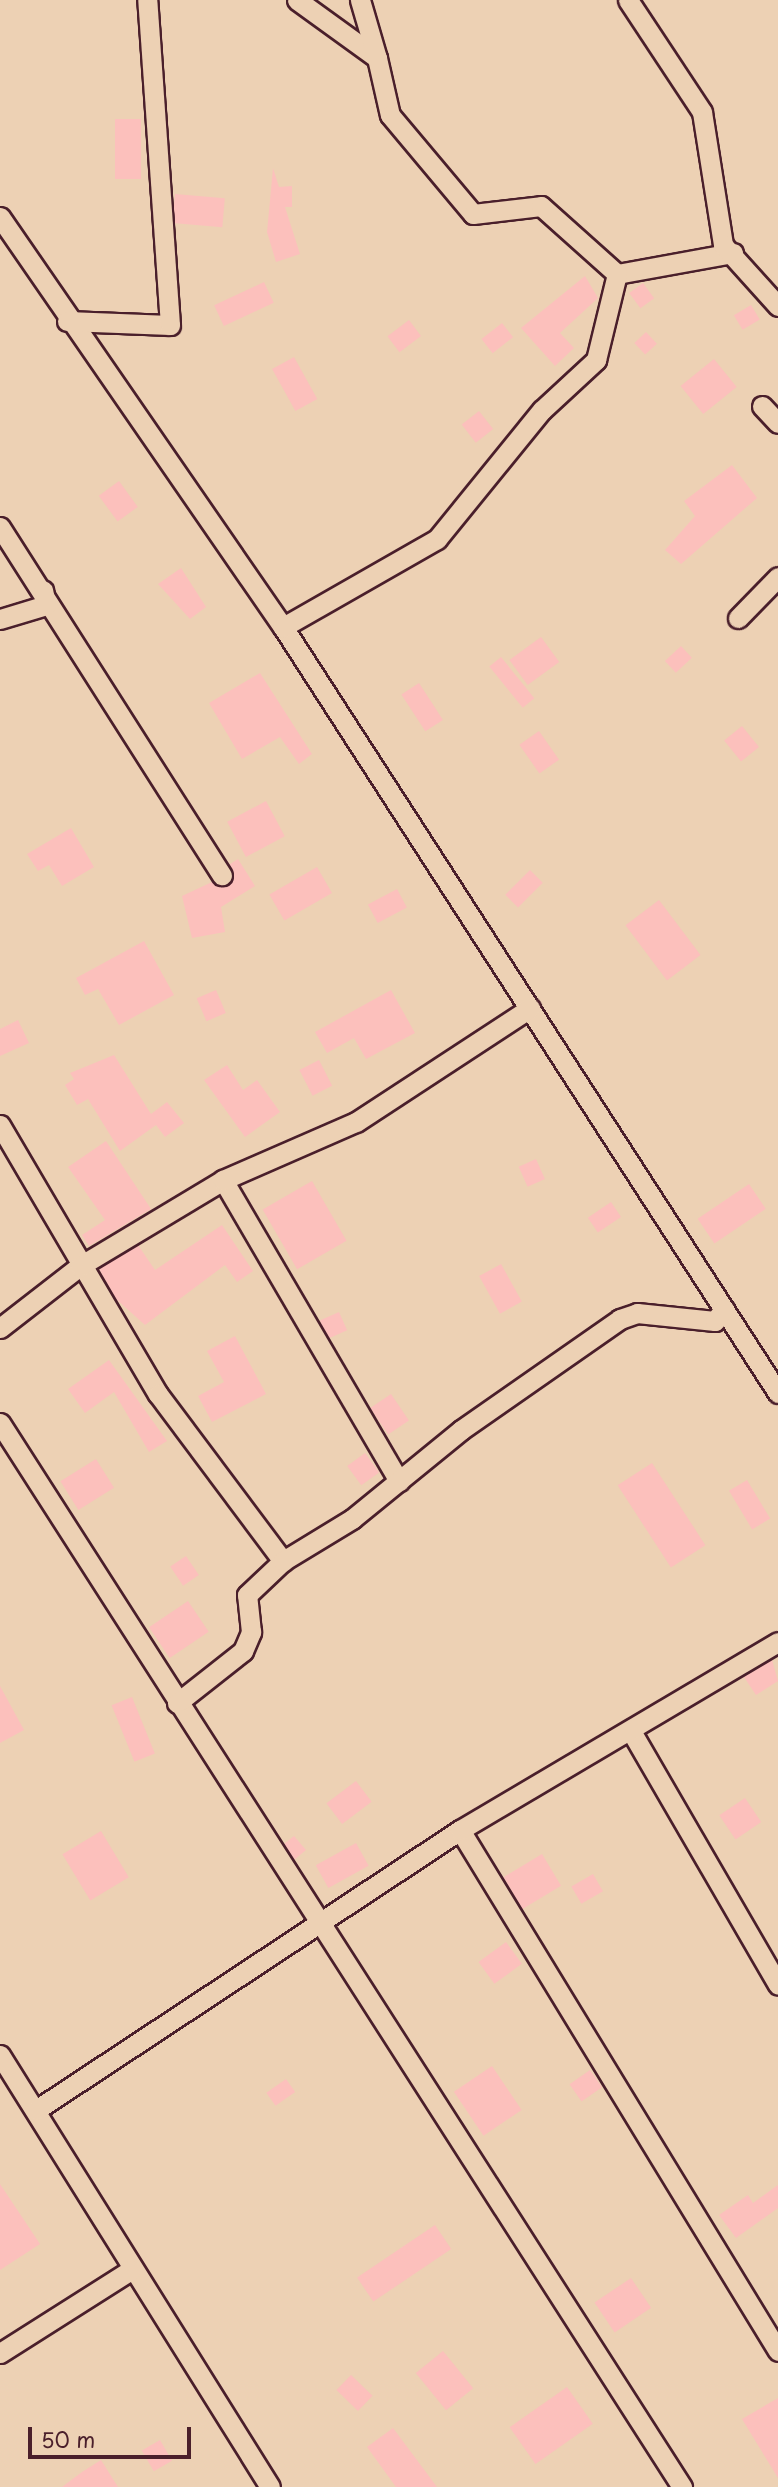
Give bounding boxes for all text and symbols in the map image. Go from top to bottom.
scale bar [32,2414,194,2458]
text: 50 m [41,2423,95,2455]

